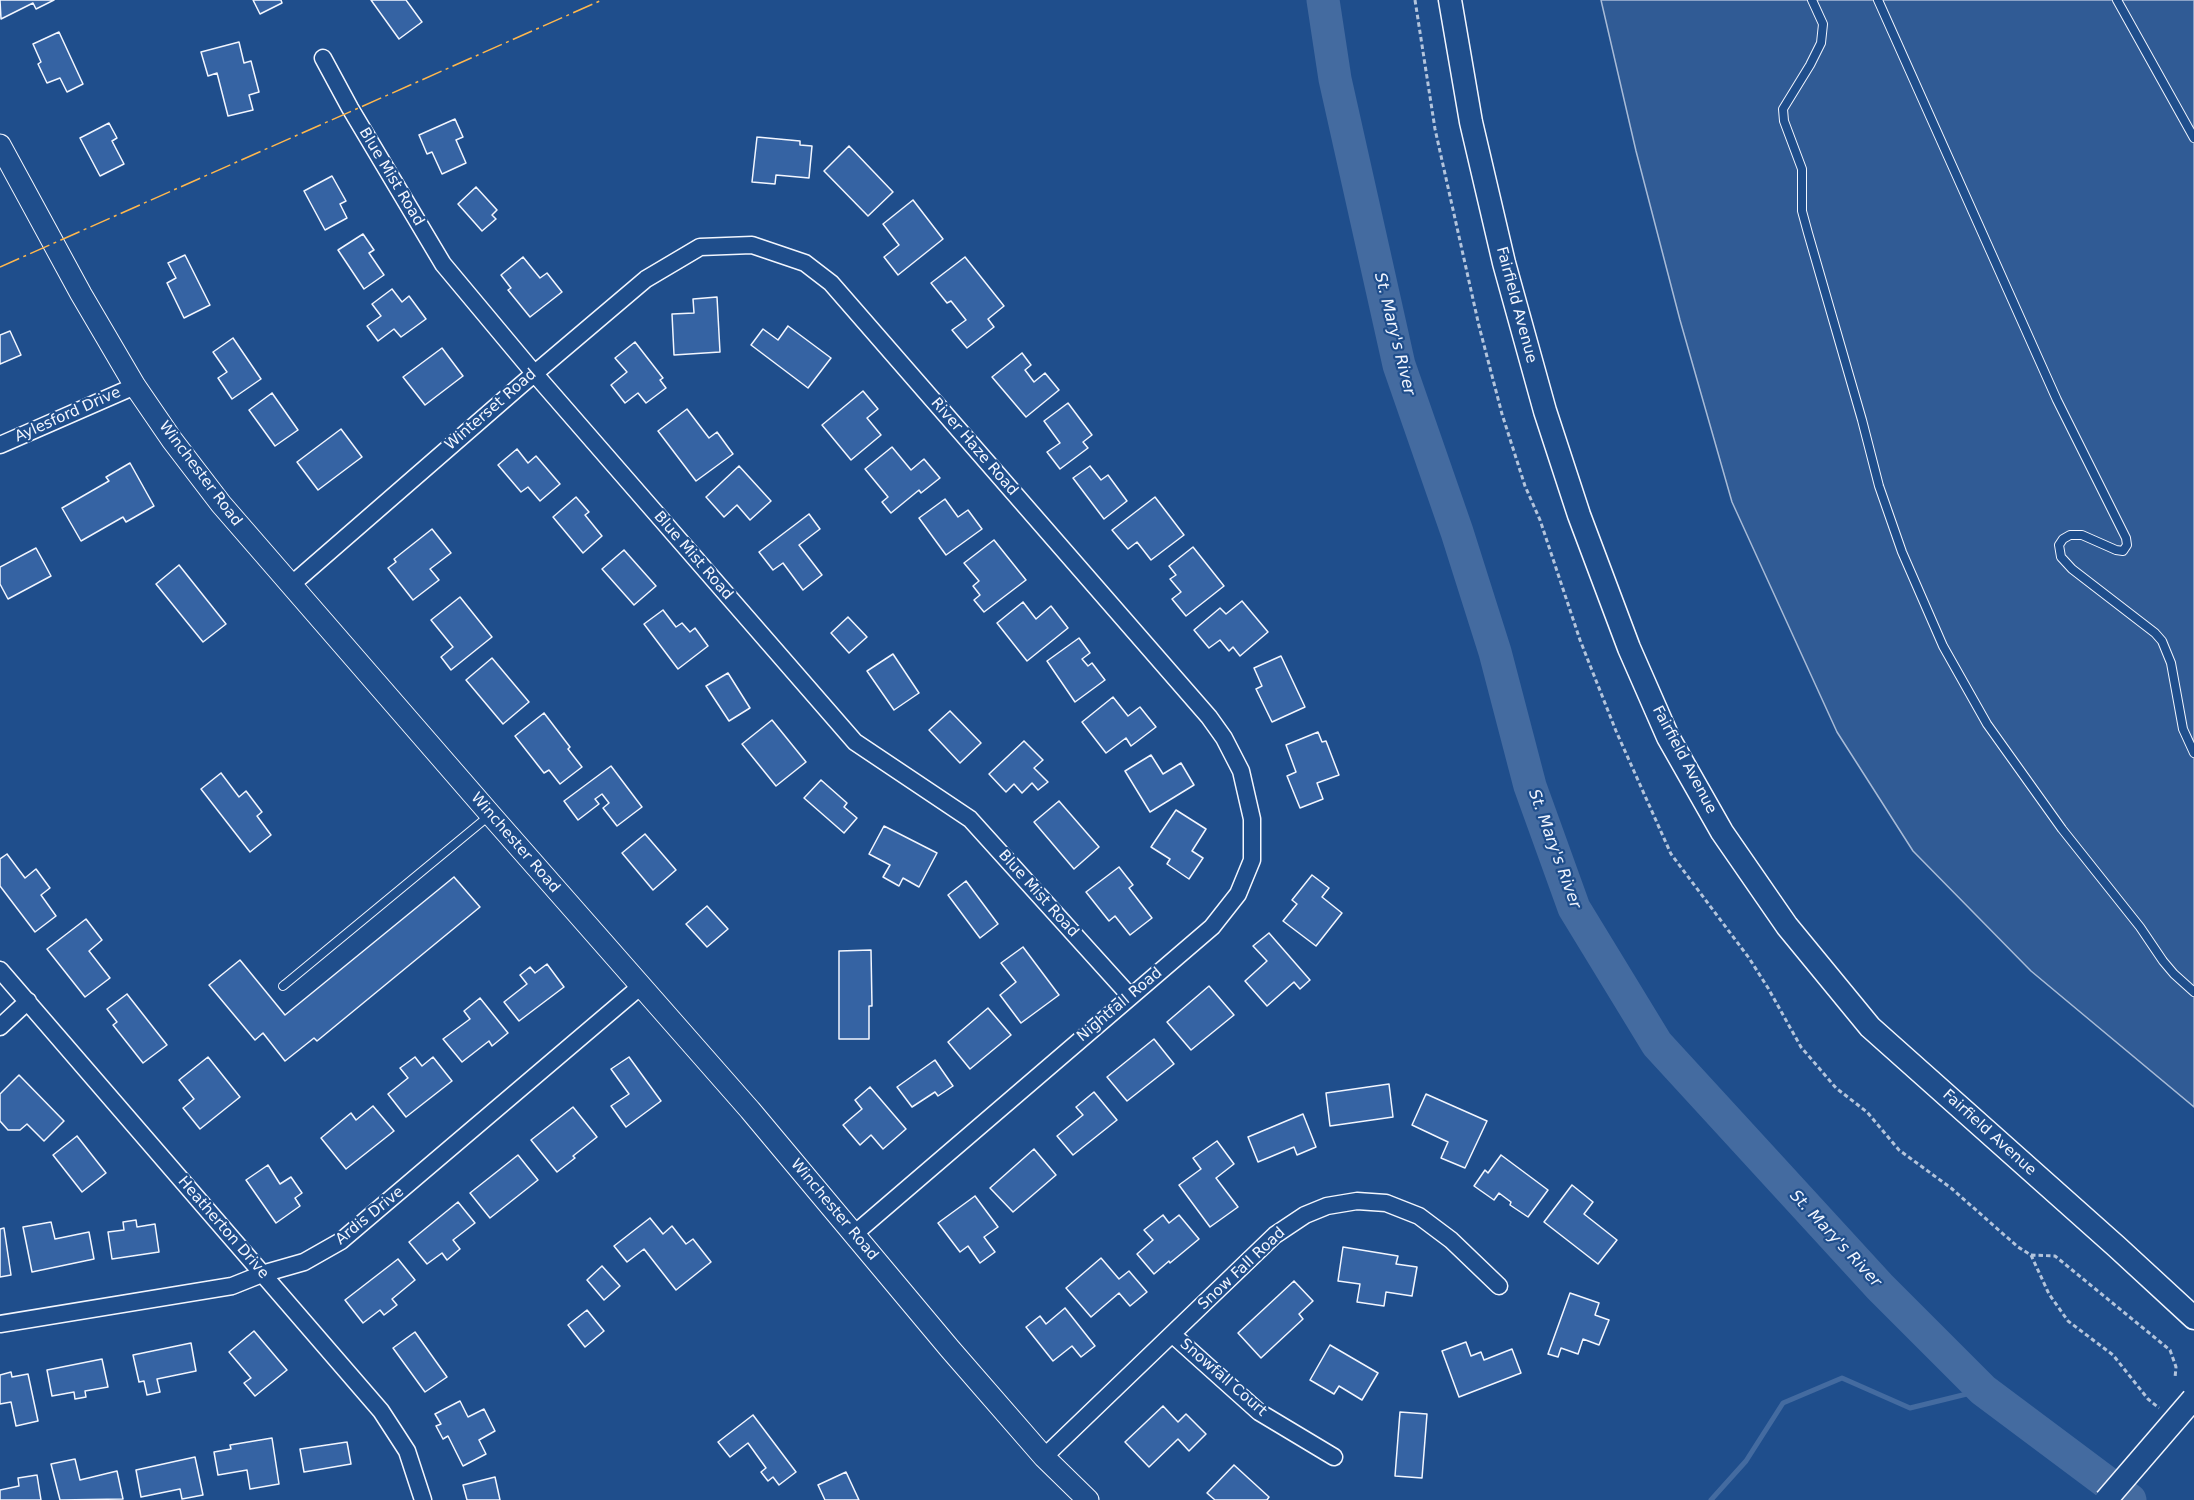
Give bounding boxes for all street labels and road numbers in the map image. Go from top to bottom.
street label: Blue Mist Road [355,125,427,229]
street label: Fairfield Avenue [1492,245,1540,365]
street label: Winterset Road [442,366,540,454]
street label: Aylesford Drive [12,384,124,446]
street label: River Haze Road [927,394,1021,500]
street label: Winchester Road [155,418,245,530]
street label: Blue Mist Road [650,508,736,604]
street label: Fairfield Avenue [1648,703,1720,817]
street label: Winchester Road [467,789,563,897]
street label: Blue Mist Road [994,847,1082,941]
street label: Nightfall Road [1074,964,1166,1046]
street label: Fairfield Avenue [1939,1086,2039,1180]
street label: Winchester Road [786,1156,882,1264]
street label: Heatherton Drive [174,1173,272,1283]
street label: Ardis Drive [332,1183,408,1249]
street label: Snow Fall Road [1195,1224,1289,1314]
street label: Snowfall Court [1176,1335,1270,1421]

